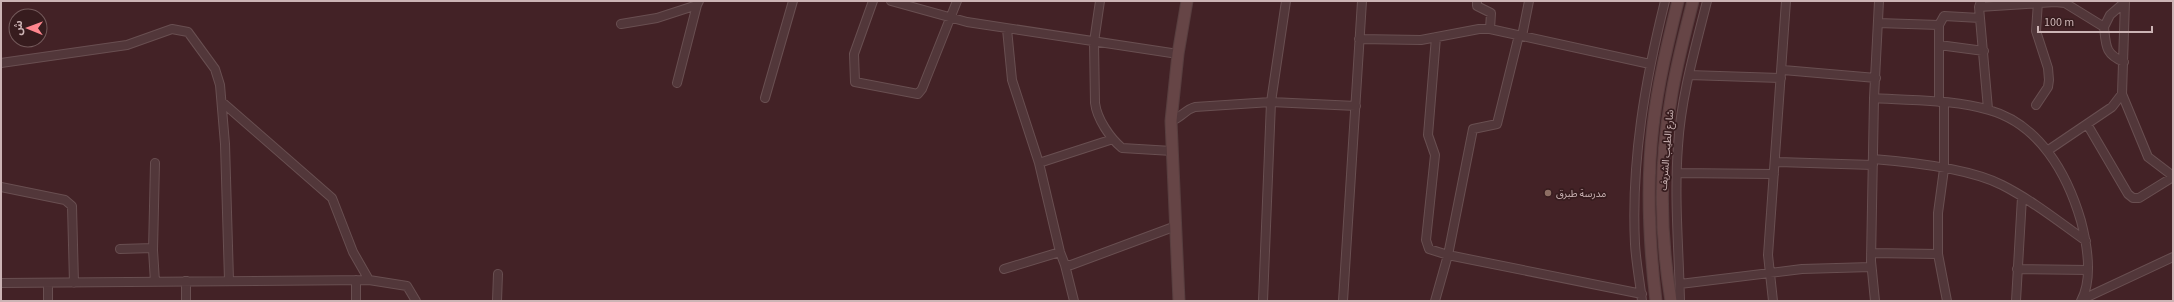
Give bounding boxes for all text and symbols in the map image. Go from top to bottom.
north arrow [8,8,48,48]
scale bar [2038,8,2152,34]
text: 100 m [2044,14,2074,31]
text: ش [11,20,26,36]
street label: شارع الطيب الشريف [1656,109,1678,191]
place label: مدرسة طبرق [1556,187,1606,201]
marker: مدرسة طبرق [1543,188,1553,198]

